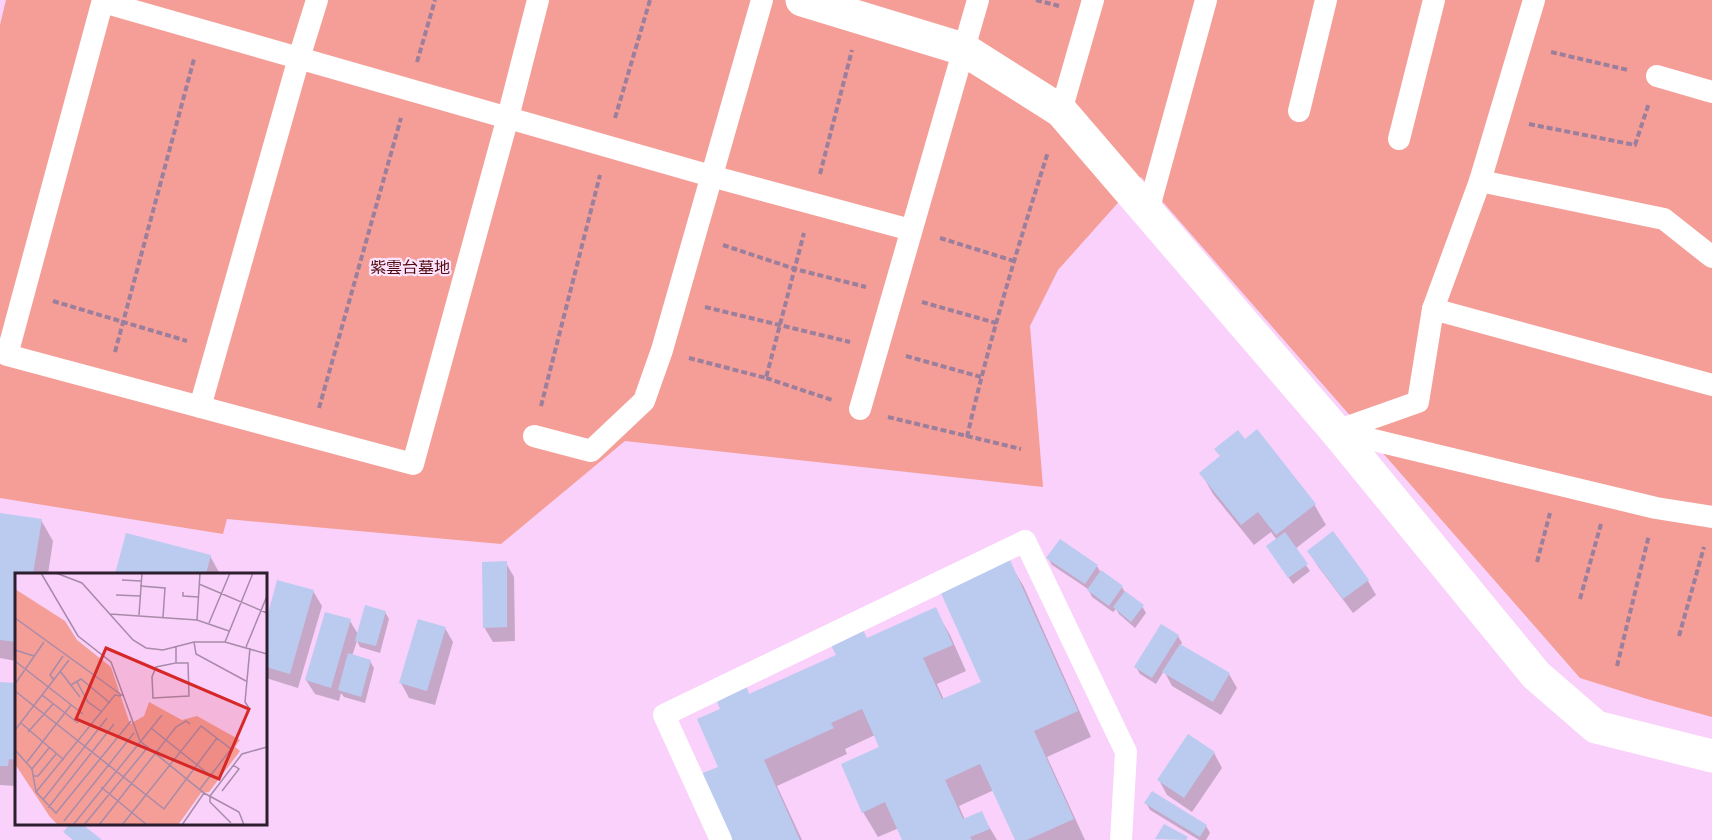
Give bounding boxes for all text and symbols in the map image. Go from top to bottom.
park label: 紫雲台墓地 [370,258,450,277]
inset map [15,573,267,825]

